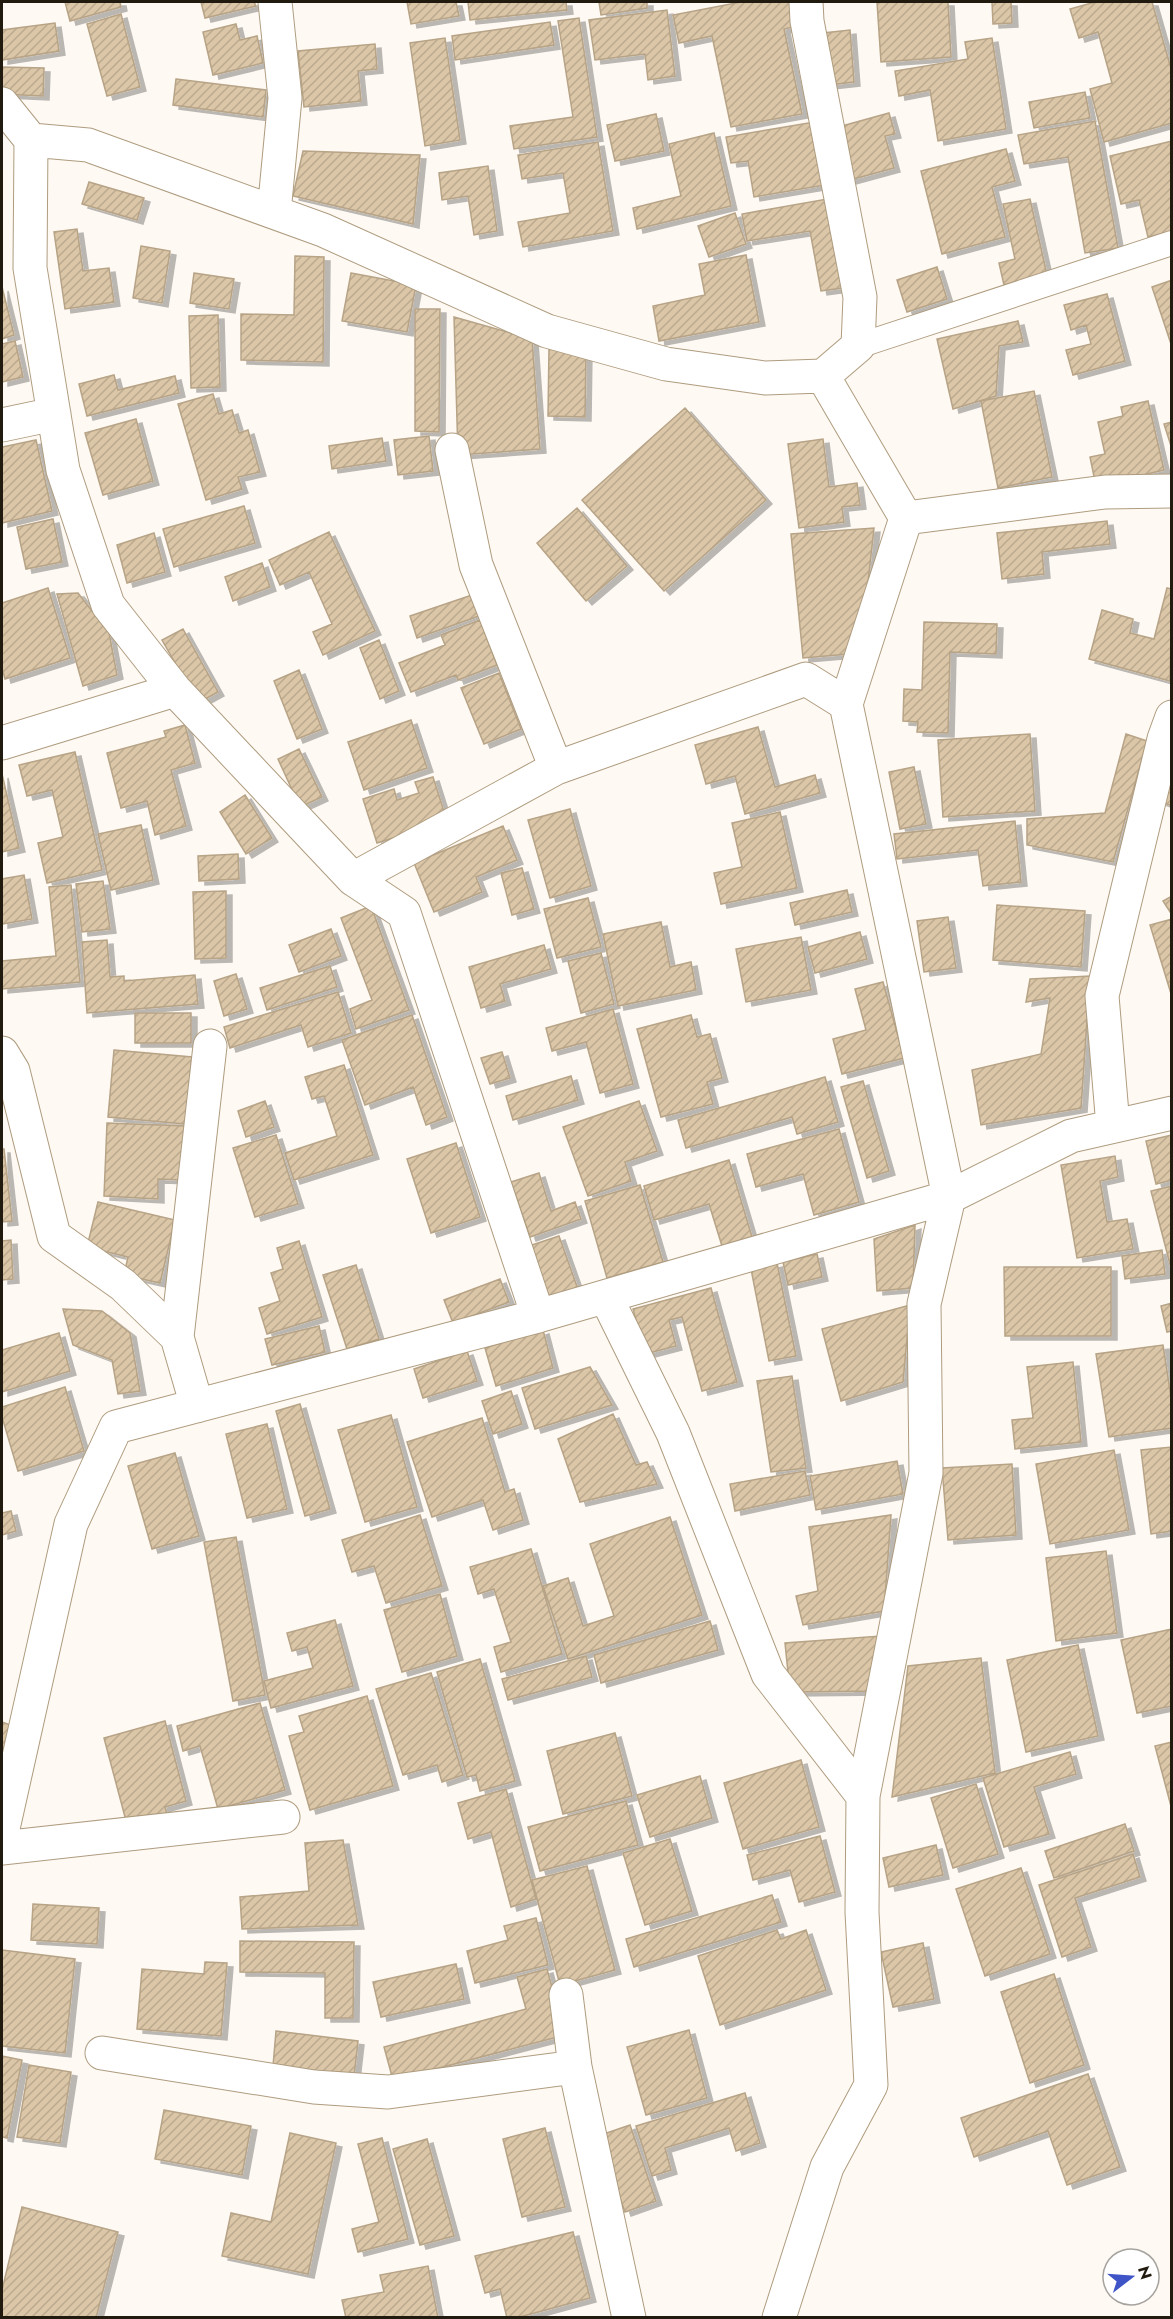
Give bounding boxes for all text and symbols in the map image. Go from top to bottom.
north arrow [1101,2247,1161,2307]
text: N [1132,2263,1158,2282]

